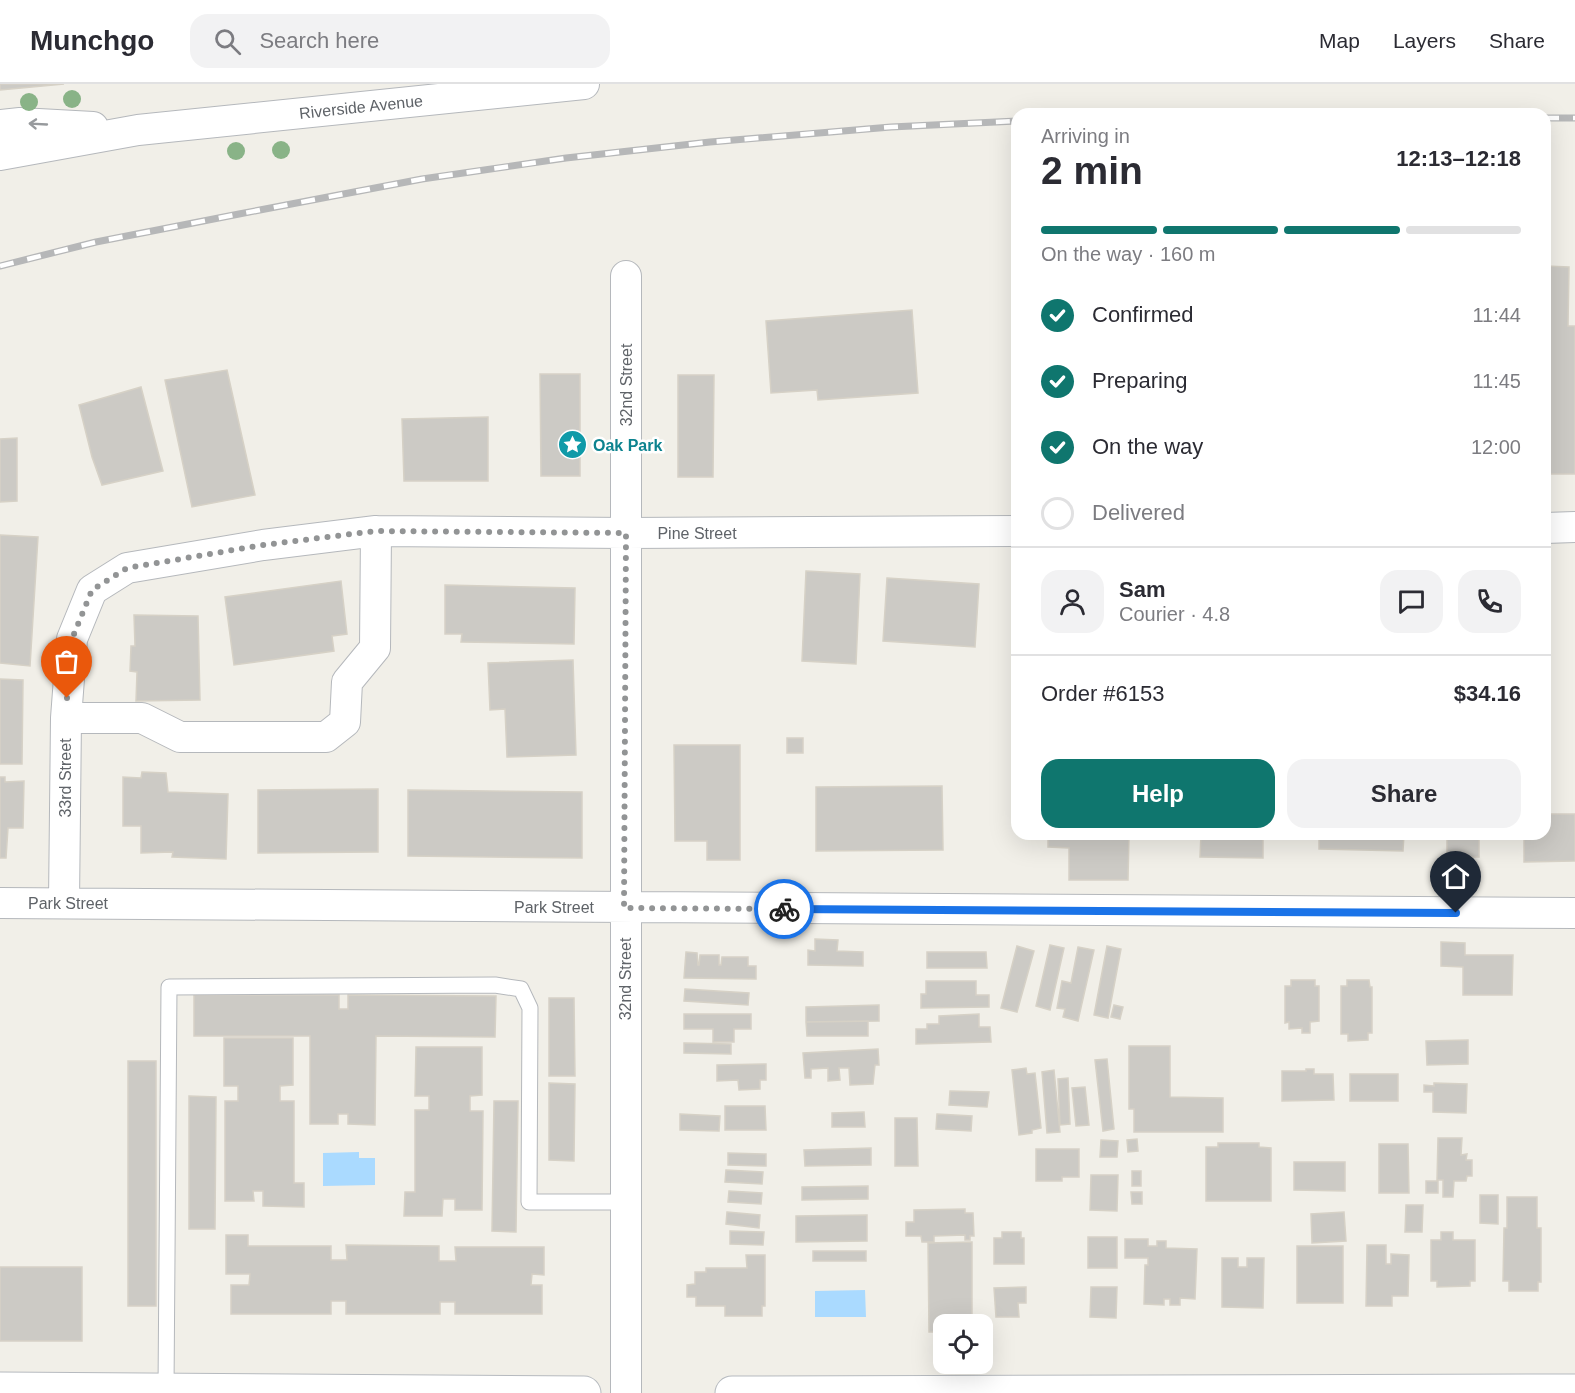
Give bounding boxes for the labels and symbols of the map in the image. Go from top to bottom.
street label: Riverside Avenue [298,92,424,122]
one-way arrow [29,118,49,129]
street label: 32nd Street [618,343,635,426]
place icon: Oak Park [556,429,588,461]
place label: Oak Park [593,437,662,454]
street label: Pine Street [657,525,737,542]
pin [41,636,92,698]
street label: 33rd Street [57,738,74,818]
pin [1430,851,1481,913]
courier [754,879,814,939]
street label: Park Street [28,895,109,912]
street label: Park Street [514,899,595,916]
street label: 32nd Street [617,937,634,1020]

